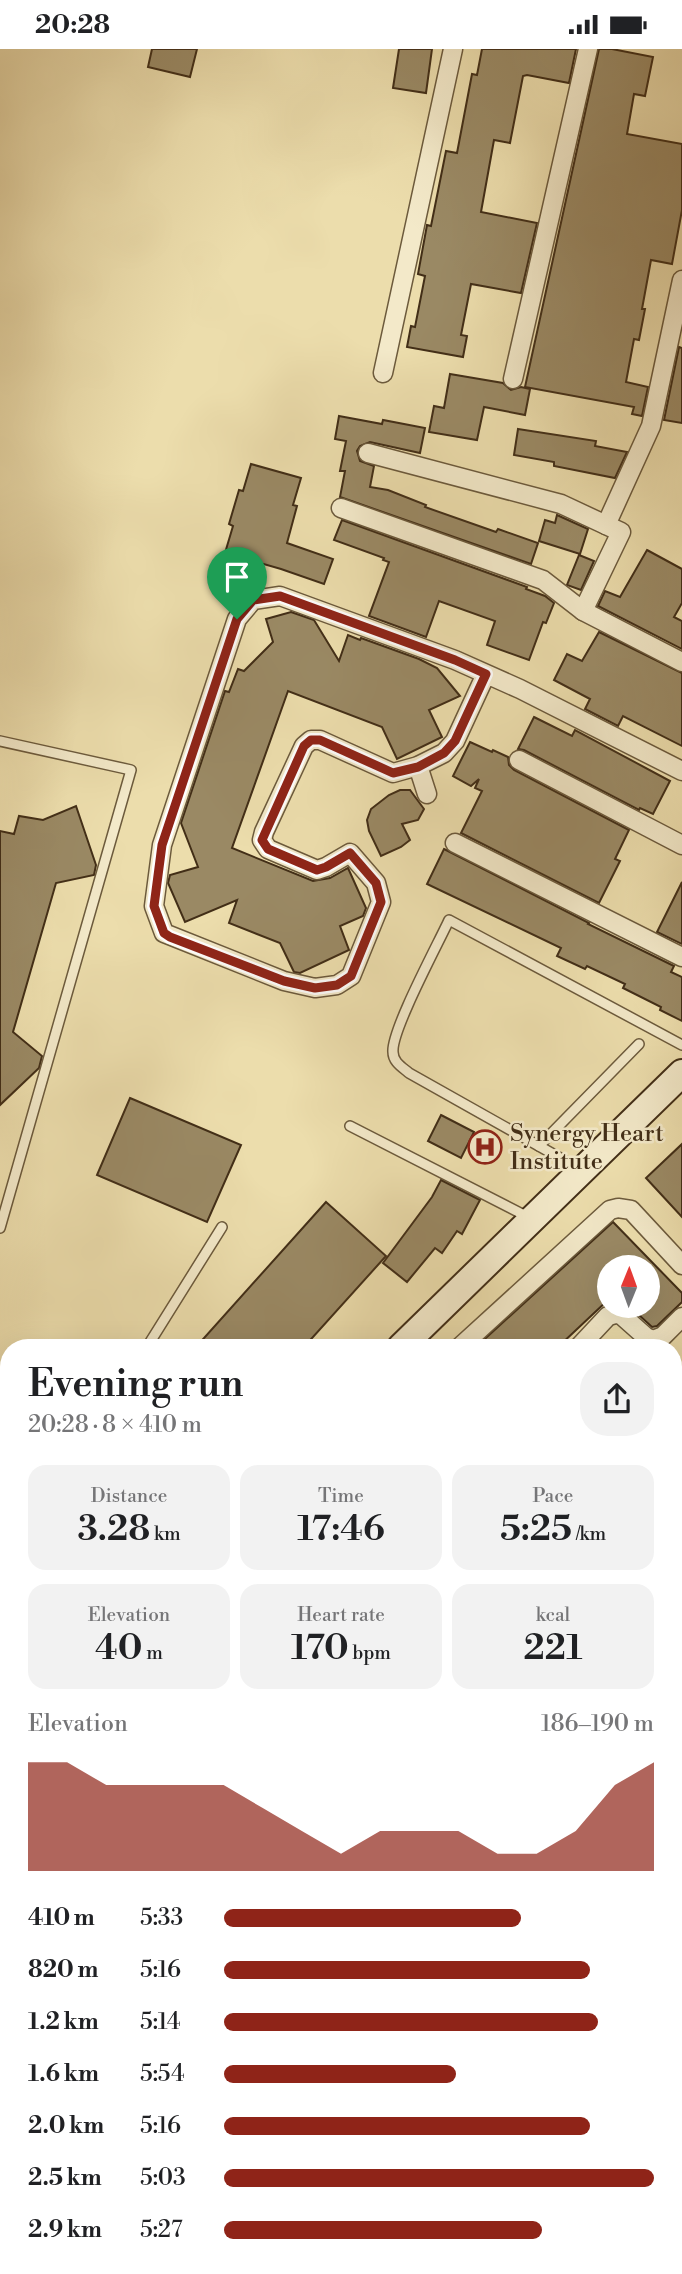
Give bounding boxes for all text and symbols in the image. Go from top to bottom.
text: 20:28 [35,9,110,41]
pin [207,547,267,619]
icon: arrive [218,558,256,596]
place label: Synergy Heart Institute [510,1119,664,1177]
hospital icon: Synergy Heart Institute [466,1128,504,1166]
north arrow [597,1255,660,1318]
map controls [597,1255,660,1318]
text: Evening run [28,1361,243,1408]
button: share [580,1362,654,1436]
text: 20:28 · 8 × 410 m [28,1411,202,1439]
text: Distance [91,1484,167,1508]
text: Time [318,1484,364,1508]
text: Pace [533,1484,573,1508]
text: 3.28 [77,1508,150,1551]
text: 17:46 [297,1508,385,1551]
text: 5:25 [500,1508,572,1551]
text: km [150,1522,181,1546]
text: /km [572,1522,606,1546]
text: Elevation [88,1603,170,1627]
text: Heart rate [297,1603,385,1627]
text: kcal [536,1603,570,1627]
text: 40 [95,1627,142,1670]
text: 170 [291,1627,349,1670]
text: 221 [523,1627,583,1670]
text: m [142,1641,163,1665]
text: bpm [349,1641,391,1665]
text: Elevation [28,1710,128,1738]
text: 186–190 m [541,1710,654,1738]
text: 410 m [28,1904,95,1932]
text: 5:33 [140,1904,183,1932]
text: 820 m [28,1956,98,1984]
text: 5:16 [140,1956,181,1984]
text: 1.2 km [28,2008,99,2036]
text: 5:14 [140,2008,181,2036]
text: 1.6 km [28,2060,99,2088]
text: 5:54 [140,2060,185,2088]
text: 2.0 km [28,2112,104,2140]
text: 5:16 [140,2112,181,2140]
text: 2.5 km [28,2164,102,2192]
text: 5:03 [140,2164,186,2192]
text: 2.9 km [28,2216,102,2244]
text: 5:27 [140,2216,182,2244]

